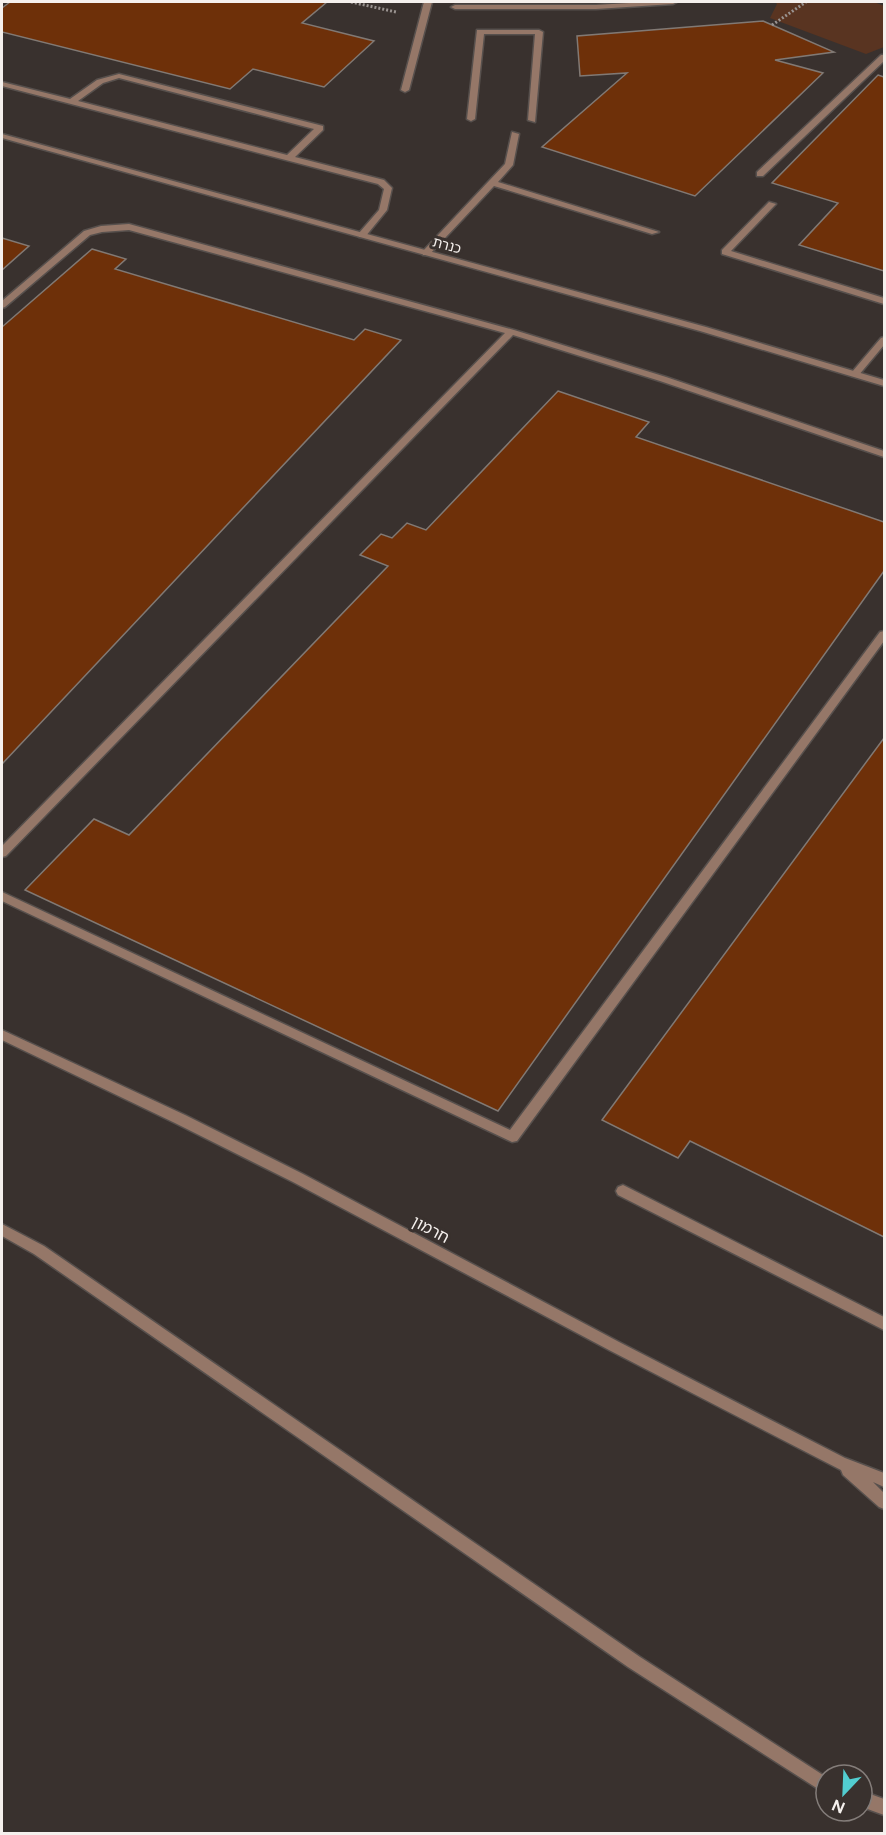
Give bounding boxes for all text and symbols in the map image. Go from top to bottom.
street label: כנרת [431,234,463,257]
street label: חרמון [409,1212,453,1247]
north arrow [814,1763,874,1823]
text: N [829,1795,848,1818]

